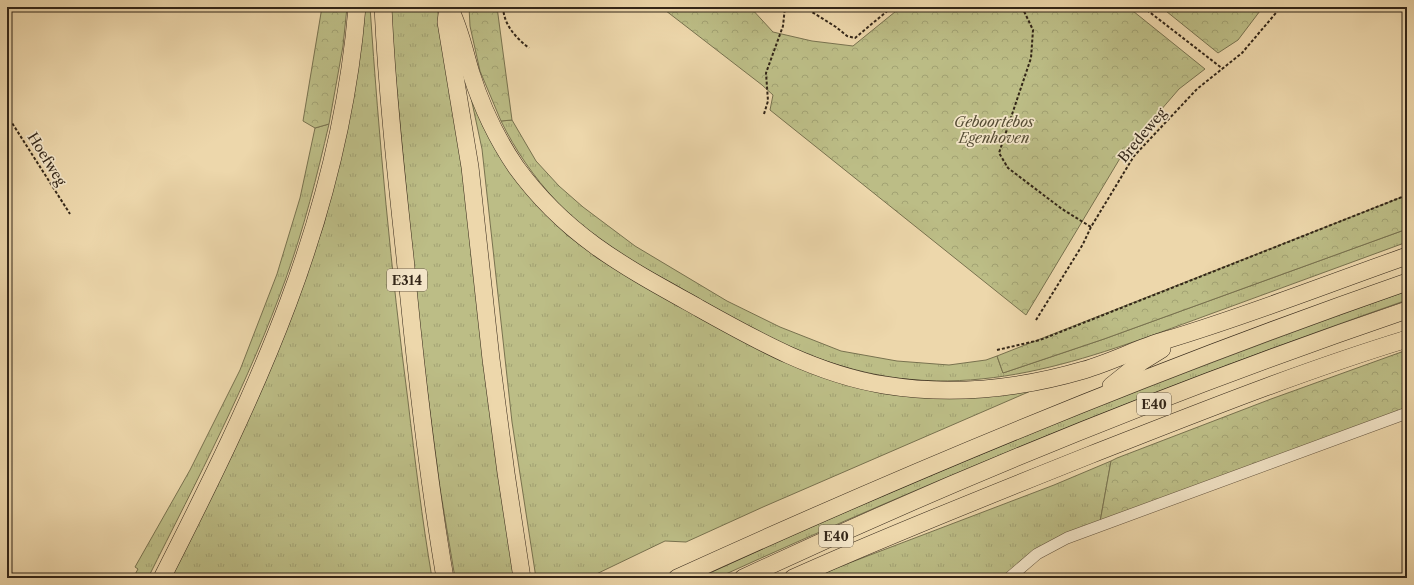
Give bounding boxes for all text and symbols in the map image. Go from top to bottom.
street label: Bredeweg [1114,104,1170,166]
park label: Geboortebos Egenhoven [954,113,1035,147]
street label: Hoefweg [24,129,71,190]
road number: E314 [387,269,427,291]
road number: E40 [1137,393,1171,415]
road number: E40 [819,525,853,547]

